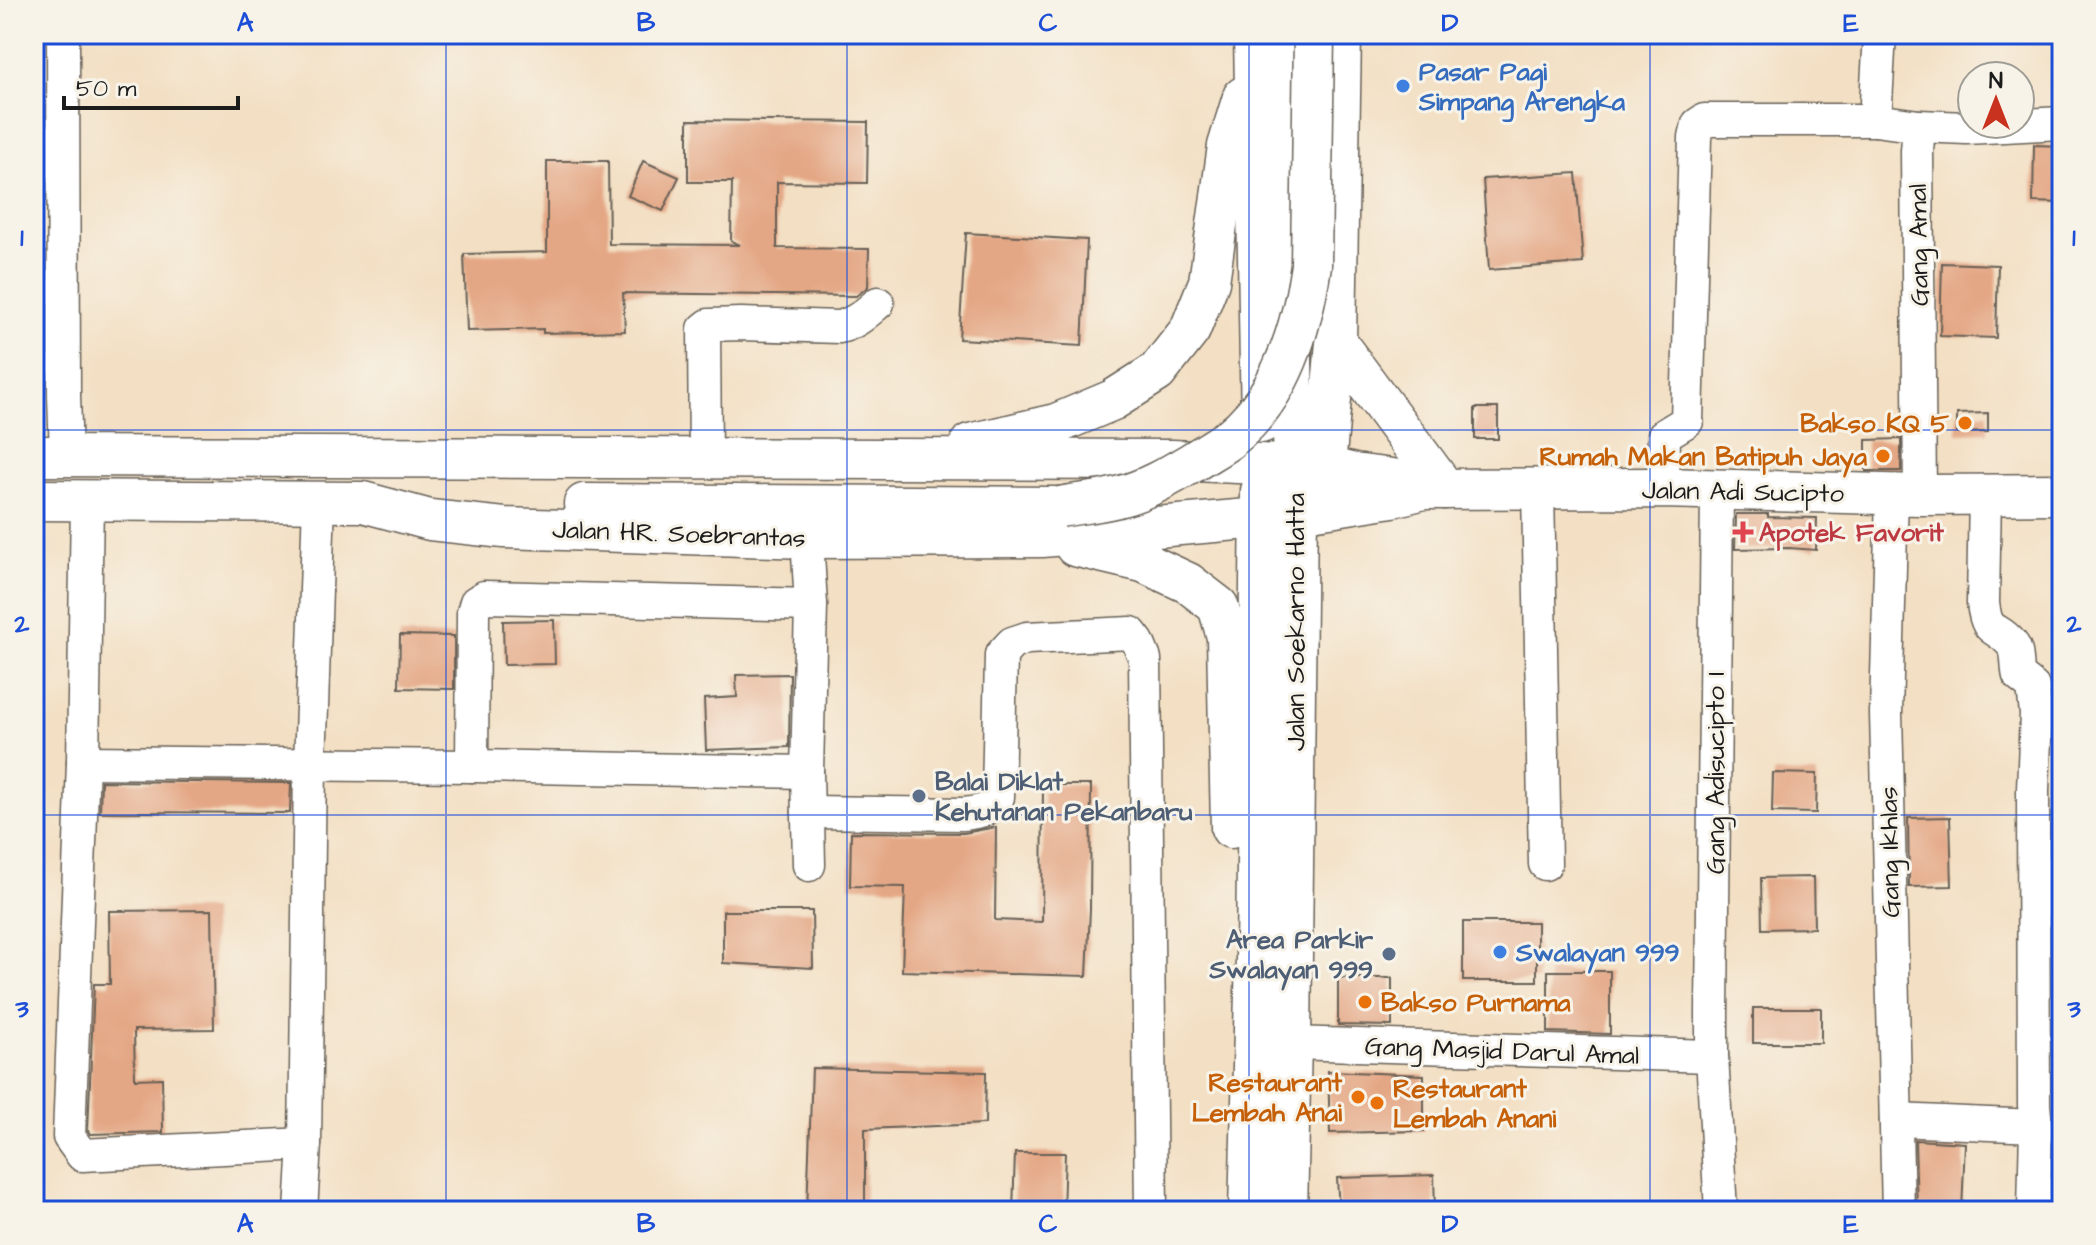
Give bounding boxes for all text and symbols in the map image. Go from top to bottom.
text: A [237,5,254,41]
text: B [637,5,656,41]
text: C [1039,5,1058,41]
text: D [1442,5,1459,41]
text: E [1843,5,1859,41]
place label: Pasar Pagi Simpang Arengka [1418,54,1626,123]
scale bar [64,60,238,110]
north arrow [1956,60,2036,140]
text: N [1989,66,2003,97]
text: 50 m [76,72,137,106]
marker: Pasar Pagi Simpang Arengka [1394,77,1412,95]
street label: Gang Amal [1900,184,1940,306]
text: 1 [20,220,24,256]
text: 1 [2072,220,2076,256]
place label: Bakso KQ 5 [1800,406,1950,442]
marker: Bakso KQ 5 [1956,414,1974,432]
place label: Rumah Makan Batipuh Jaya [1540,439,1868,478]
marker: Rumah Makan Batipuh Jaya [1874,447,1892,465]
street label: Jalan Adi Sucipto [1642,472,1845,512]
street label: Jalan Soekarno Hatta [1278,493,1314,751]
street label: Jalan HR. Soebrantas [552,512,806,556]
place label: Apotek Favorit [1759,515,1944,551]
marker: Apotek Favorit [1734,523,1752,541]
text: 2 [14,606,30,642]
text: 2 [2066,606,2082,642]
street label: Gang Adisucipto I [1698,672,1736,874]
place label: Balai Diklat Kehutanan Pekanbaru [935,764,1193,830]
street label: Gang Ikhlas [1871,786,1911,918]
marker: Balai Diklat Kehutanan Pekanbaru [910,787,928,805]
place label: Area Parkir Swalayan 999 [1208,922,1374,991]
place label: Swalayan 999 [1515,935,1680,974]
marker: Swalayan 999 [1491,943,1509,961]
marker: Area Parkir Swalayan 999 [1380,945,1398,963]
place label: Bakso Purnama [1381,985,1571,1021]
text: 3 [14,991,29,1027]
text: 3 [2066,991,2081,1027]
marker: Bakso Purnama [1356,993,1374,1011]
street label: Gang Masjid Darul Amal [1364,1028,1640,1076]
place label: Restaurant Lembah Anai [1192,1065,1342,1131]
place label: Restaurant Lembah Anani [1393,1071,1556,1137]
marker: Restaurant Lembah Anai [1349,1088,1367,1106]
marker: Restaurant Lembah Anani [1368,1094,1386,1112]
text: A [237,1206,254,1242]
text: B [637,1206,656,1242]
text: C [1039,1206,1058,1242]
text: D [1442,1206,1459,1242]
text: E [1843,1206,1859,1242]

